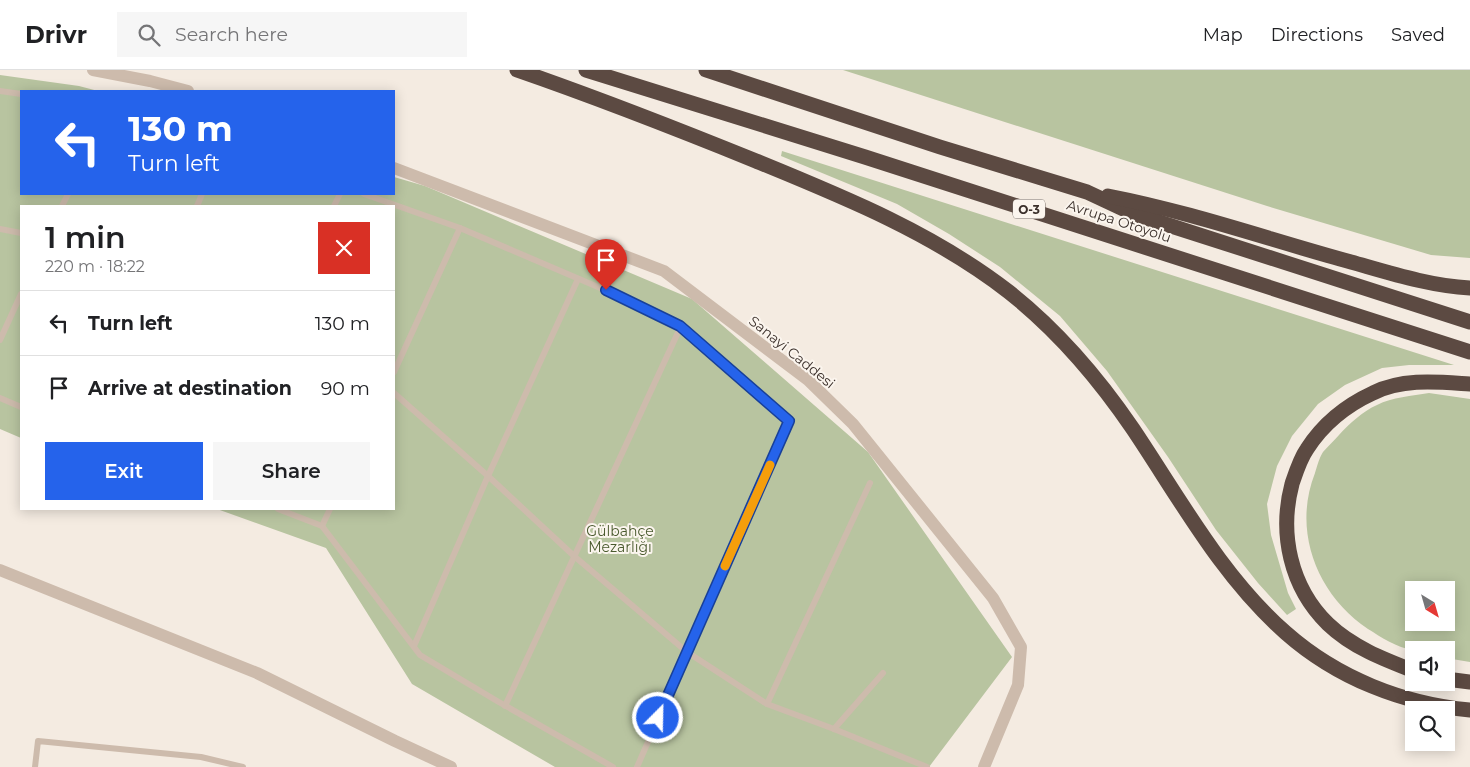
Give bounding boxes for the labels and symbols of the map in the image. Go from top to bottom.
street label: Avrupa Otoyolu [1064,196,1174,246]
road number: O-3 [1013,200,1045,218]
pin [585,239,627,290]
street label: Sanayi Caddesi [745,312,839,392]
park label: Gülbahçe Mezarlığı [586,522,654,556]
north arrow [1405,581,1455,631]
position arrow [631,691,683,743]

